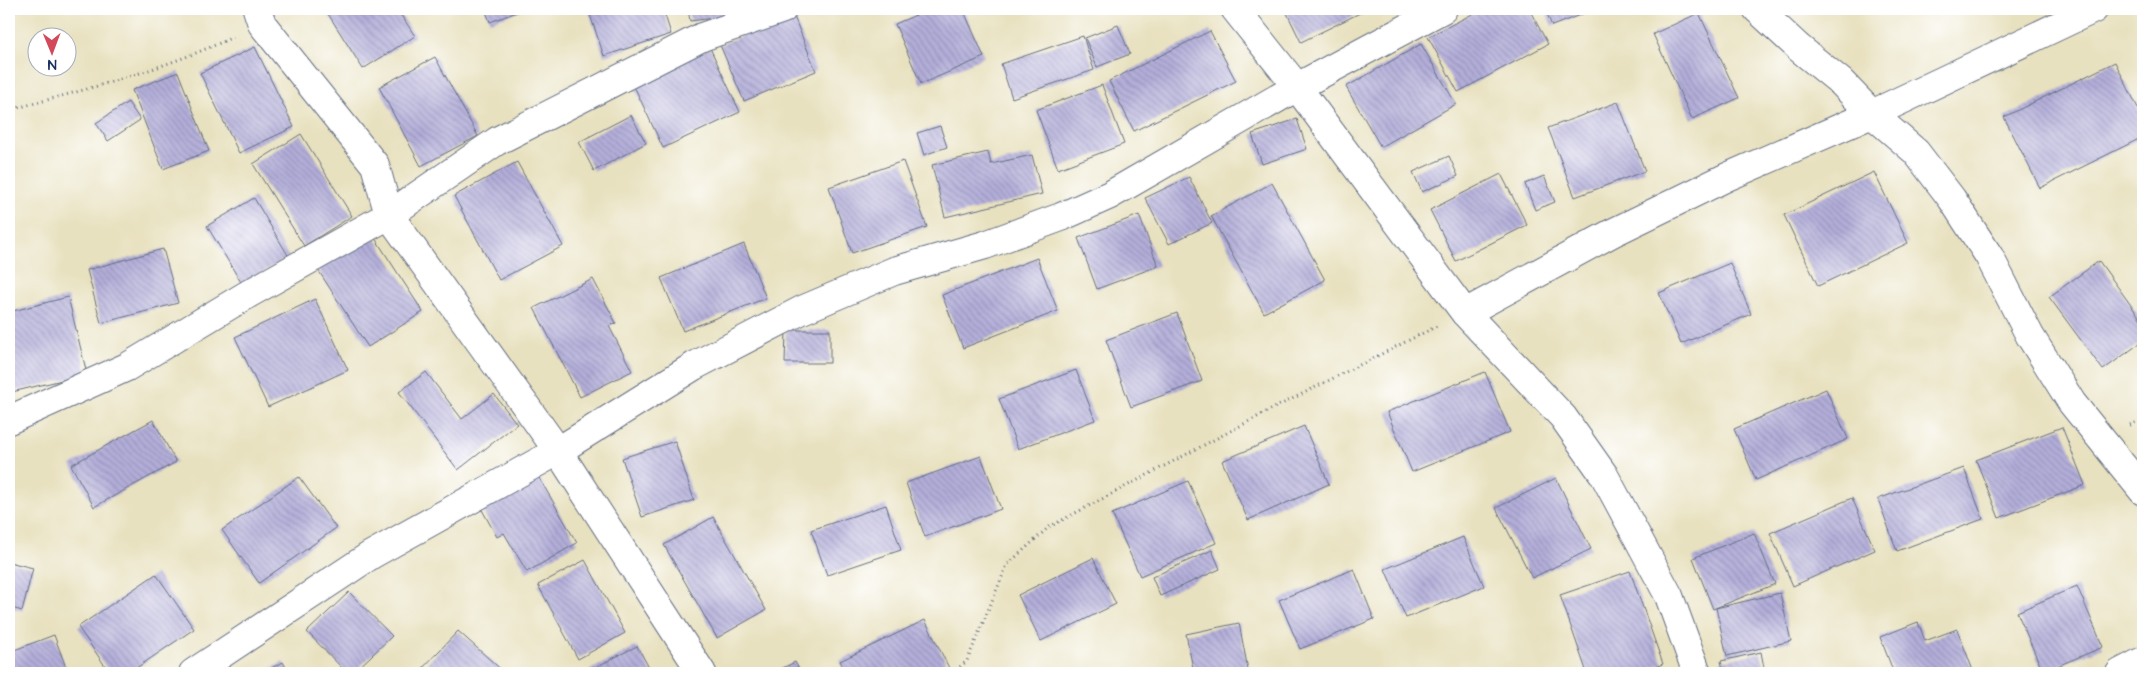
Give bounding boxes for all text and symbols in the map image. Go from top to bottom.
north arrow [28,28,78,78]
text: N [47,54,57,74]

